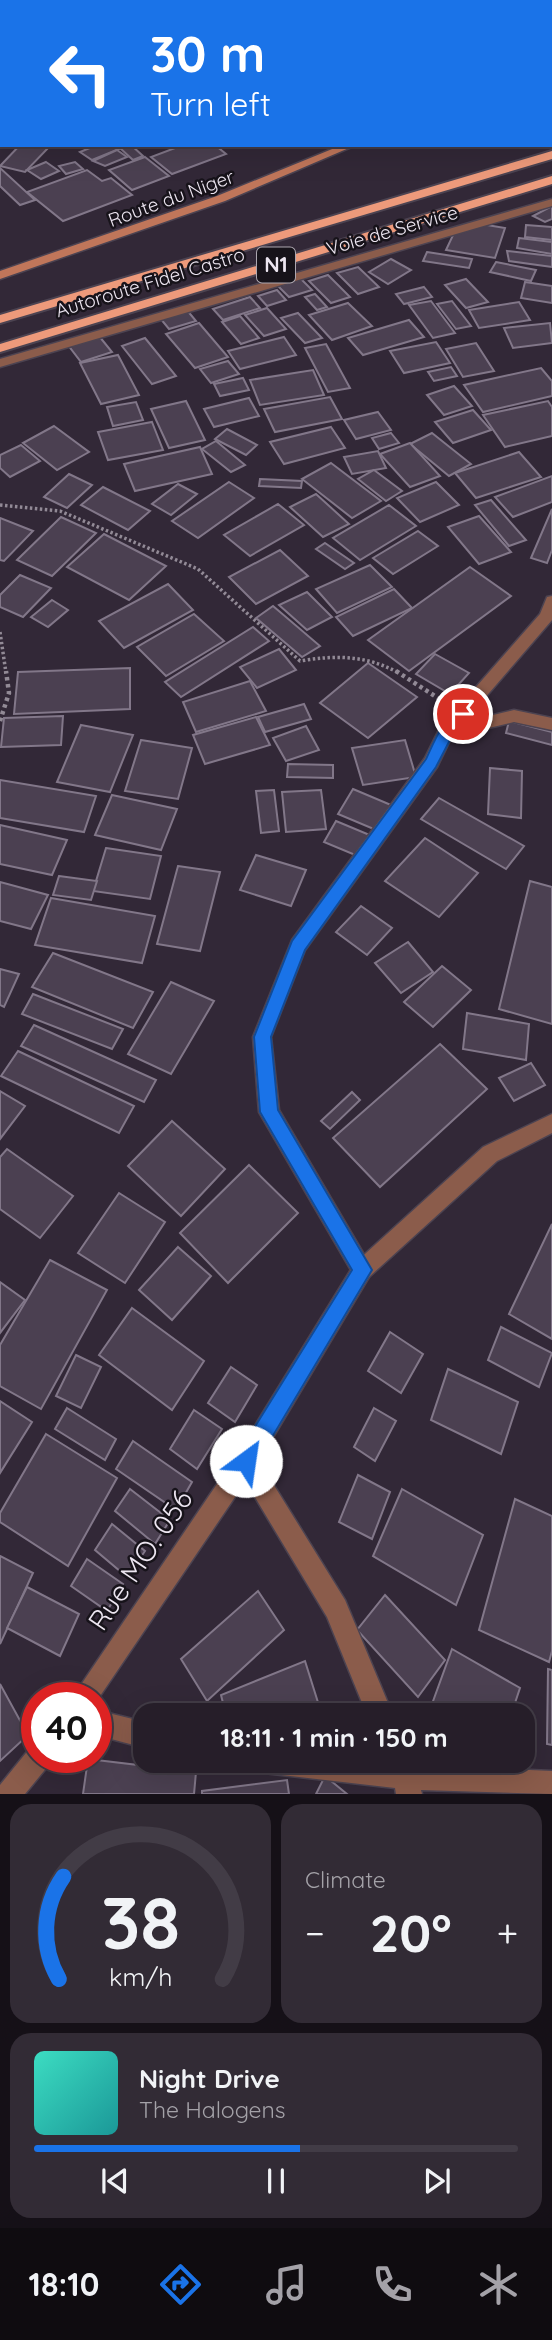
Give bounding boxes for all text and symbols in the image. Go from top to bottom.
text: 30 m [150,23,265,84]
icon: left [35,28,126,119]
text: Turn left [150,84,271,124]
street label: Route du Niger [105,164,238,232]
street label: Voie de Service [324,200,460,260]
street label: Autoroute Fidel Castro [53,242,247,322]
road number: N1 [257,247,295,282]
pin [433,684,493,744]
icon: arrive [444,695,482,733]
position arrow [209,1424,283,1498]
street label: Rue MO. 056 [80,1483,199,1637]
speed limit sign: 40 [21,1682,112,1773]
text: 18:11 · 1 min · 150 m [220,1721,448,1754]
text: Climate [305,1865,386,1894]
text: 38 [101,1877,180,1968]
text: 20° [370,1900,452,1965]
text: − [305,1909,325,1957]
text: + [497,1909,518,1957]
text: km/h [109,1961,172,1992]
text: Night Drive [139,2062,280,2095]
text: The Halogens [139,2095,286,2124]
icon: previous [96,2162,134,2200]
icon: pause [257,2162,295,2200]
icon: next [418,2162,456,2200]
icon: directions [156,2260,205,2309]
icon: music [262,2260,311,2309]
icon: phone [368,2260,417,2309]
icon: climate [474,2260,523,2309]
text: 18:10 [29,2264,99,2304]

